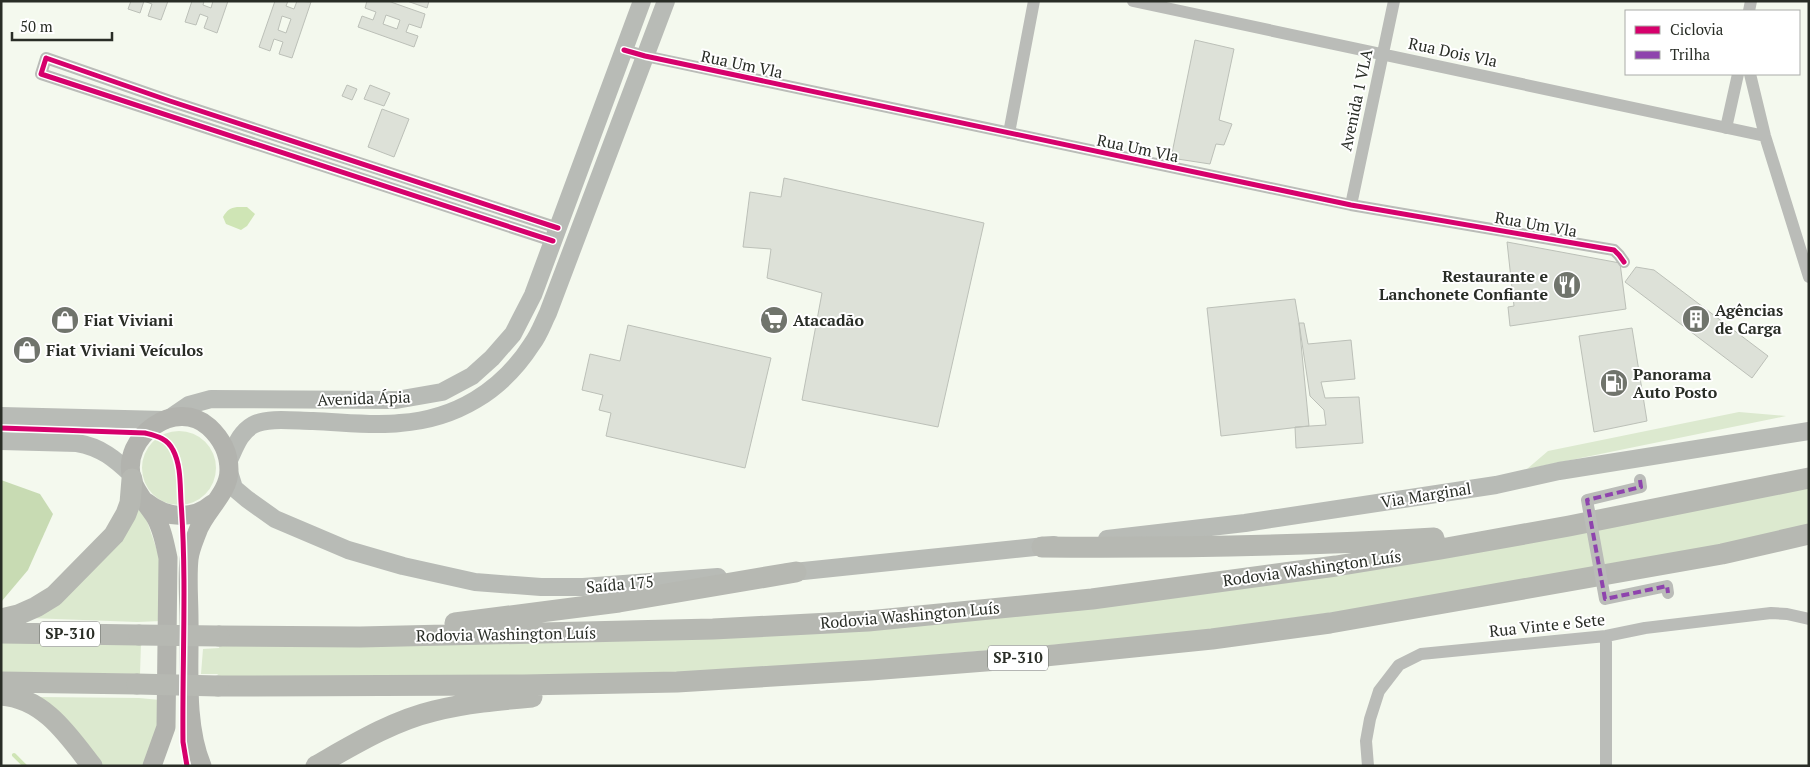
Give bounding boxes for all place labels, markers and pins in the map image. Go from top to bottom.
place label: Restaurante e Lanchonete Confiante [1379,265,1548,305]
restaurant icon: Restaurante e Lanchonete Confiante [1552,270,1582,300]
place label: Agências de Carga [1715,299,1783,339]
building icon: Agências de Carga [1681,304,1711,334]
shop icon: Fiat Viviani [50,305,80,335]
supermarket icon: Atacadão [759,305,789,335]
place label: Fiat Viviani [84,309,173,331]
place label: Atacadão [793,309,864,331]
shop icon: Fiat Viviani Veículos [12,335,42,365]
place label: Fiat Viviani Veículos [46,339,203,361]
place label: Panorama Auto Posto [1633,363,1718,403]
fuel station icon: Panorama Auto Posto [1599,368,1629,398]

